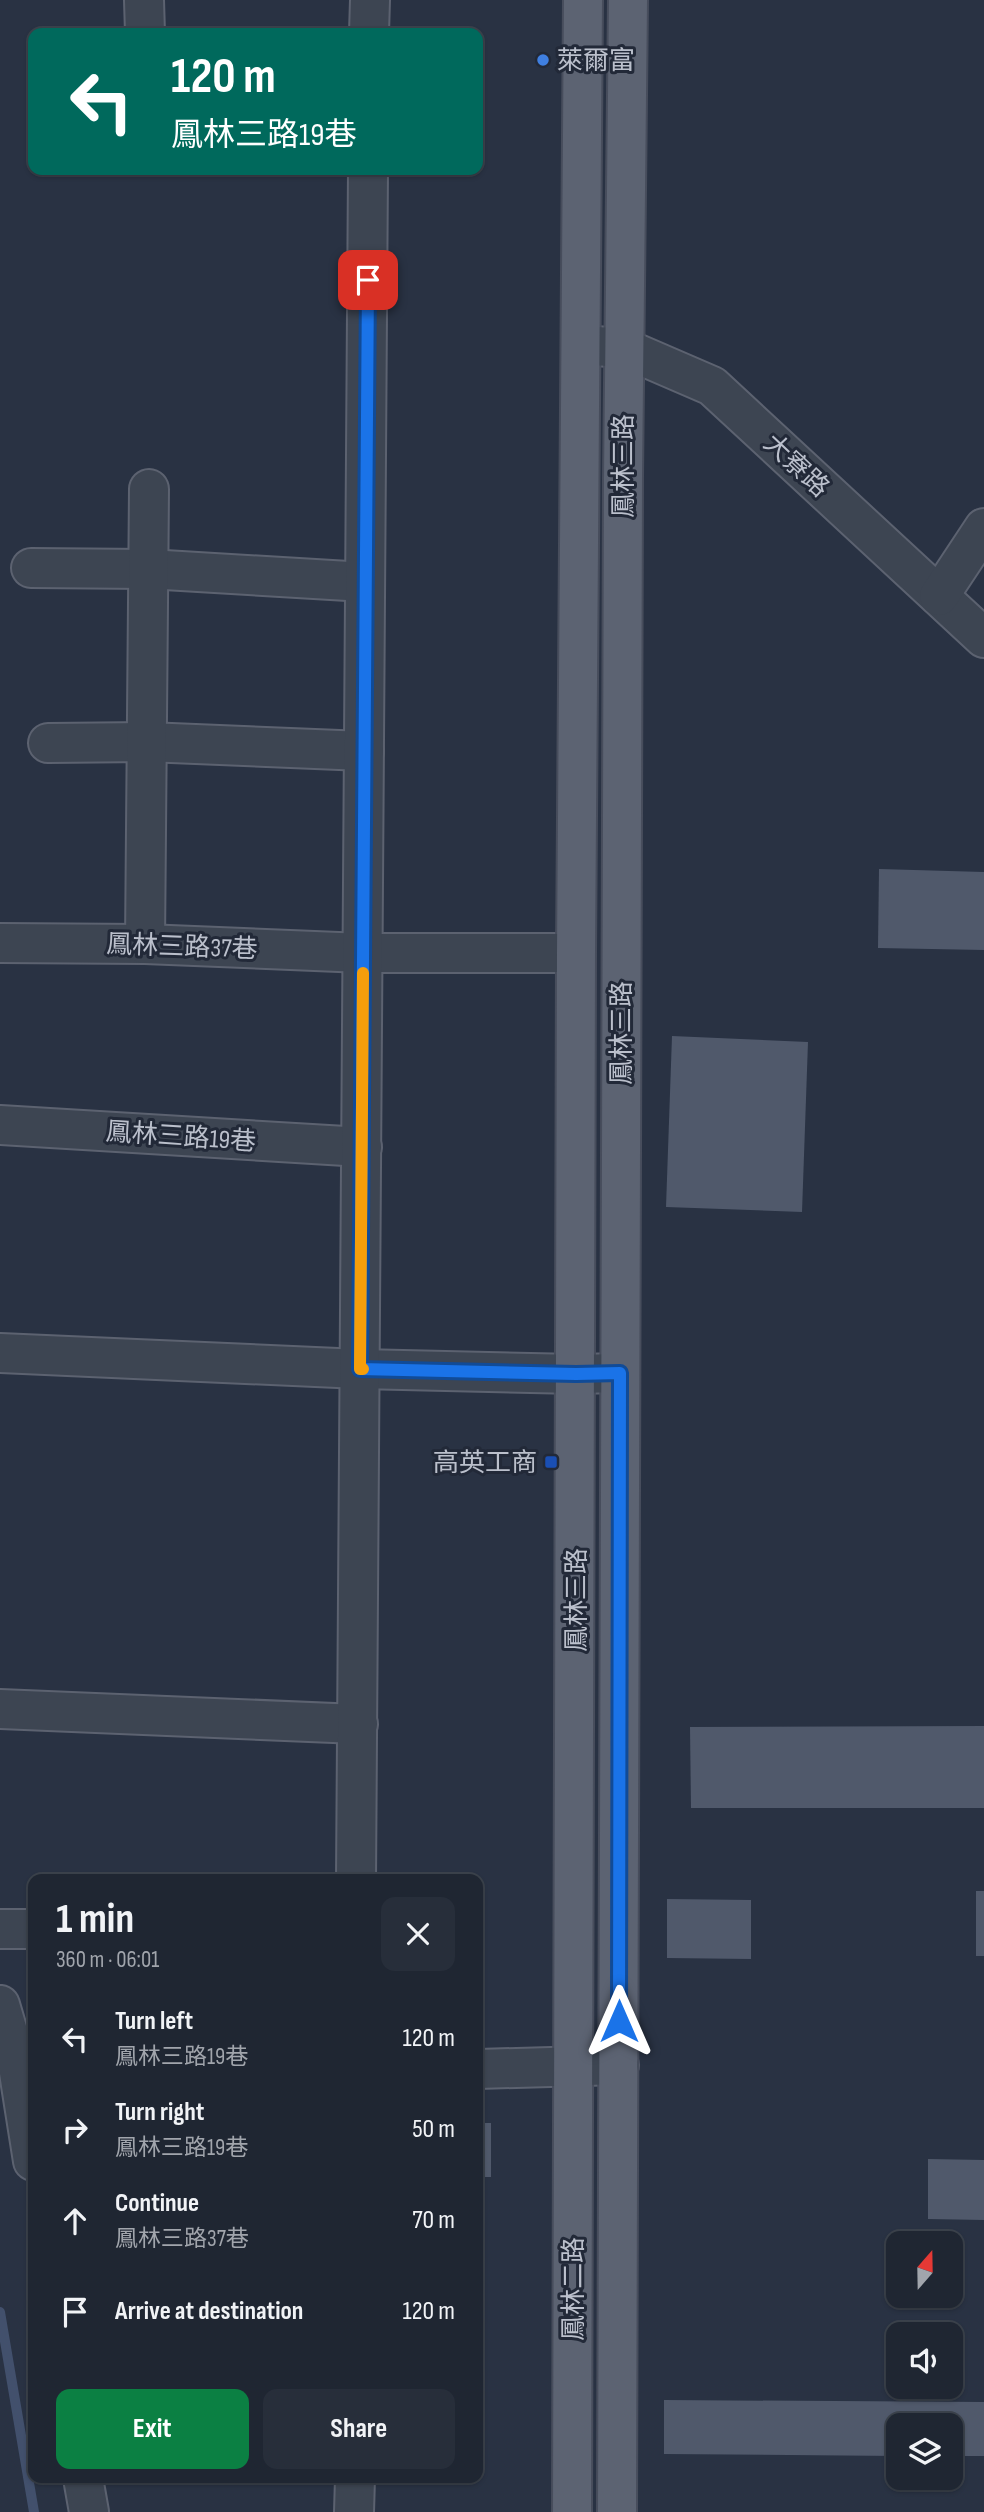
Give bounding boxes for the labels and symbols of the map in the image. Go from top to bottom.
place label: 萊爾富 [557,46,635,77]
marker: 萊爾富 [535,52,551,68]
pin [338,250,398,310]
street label: 鳳林三路 [609,414,640,518]
street label: 大寮路 [757,428,835,504]
street label: 鳳林三路37巷 [106,929,258,966]
street label: 鳳林三路 [607,981,638,1085]
street label: 鳳林三路19巷 [105,1117,257,1158]
place label: 高英工商 [433,1448,537,1479]
marker: 高英工商 [543,1454,559,1470]
street label: 鳳林三路 [562,1548,593,1652]
position arrow [582,1984,656,2058]
north arrow [886,2231,962,2308]
street label: 鳳林二路 [559,2237,590,2341]

